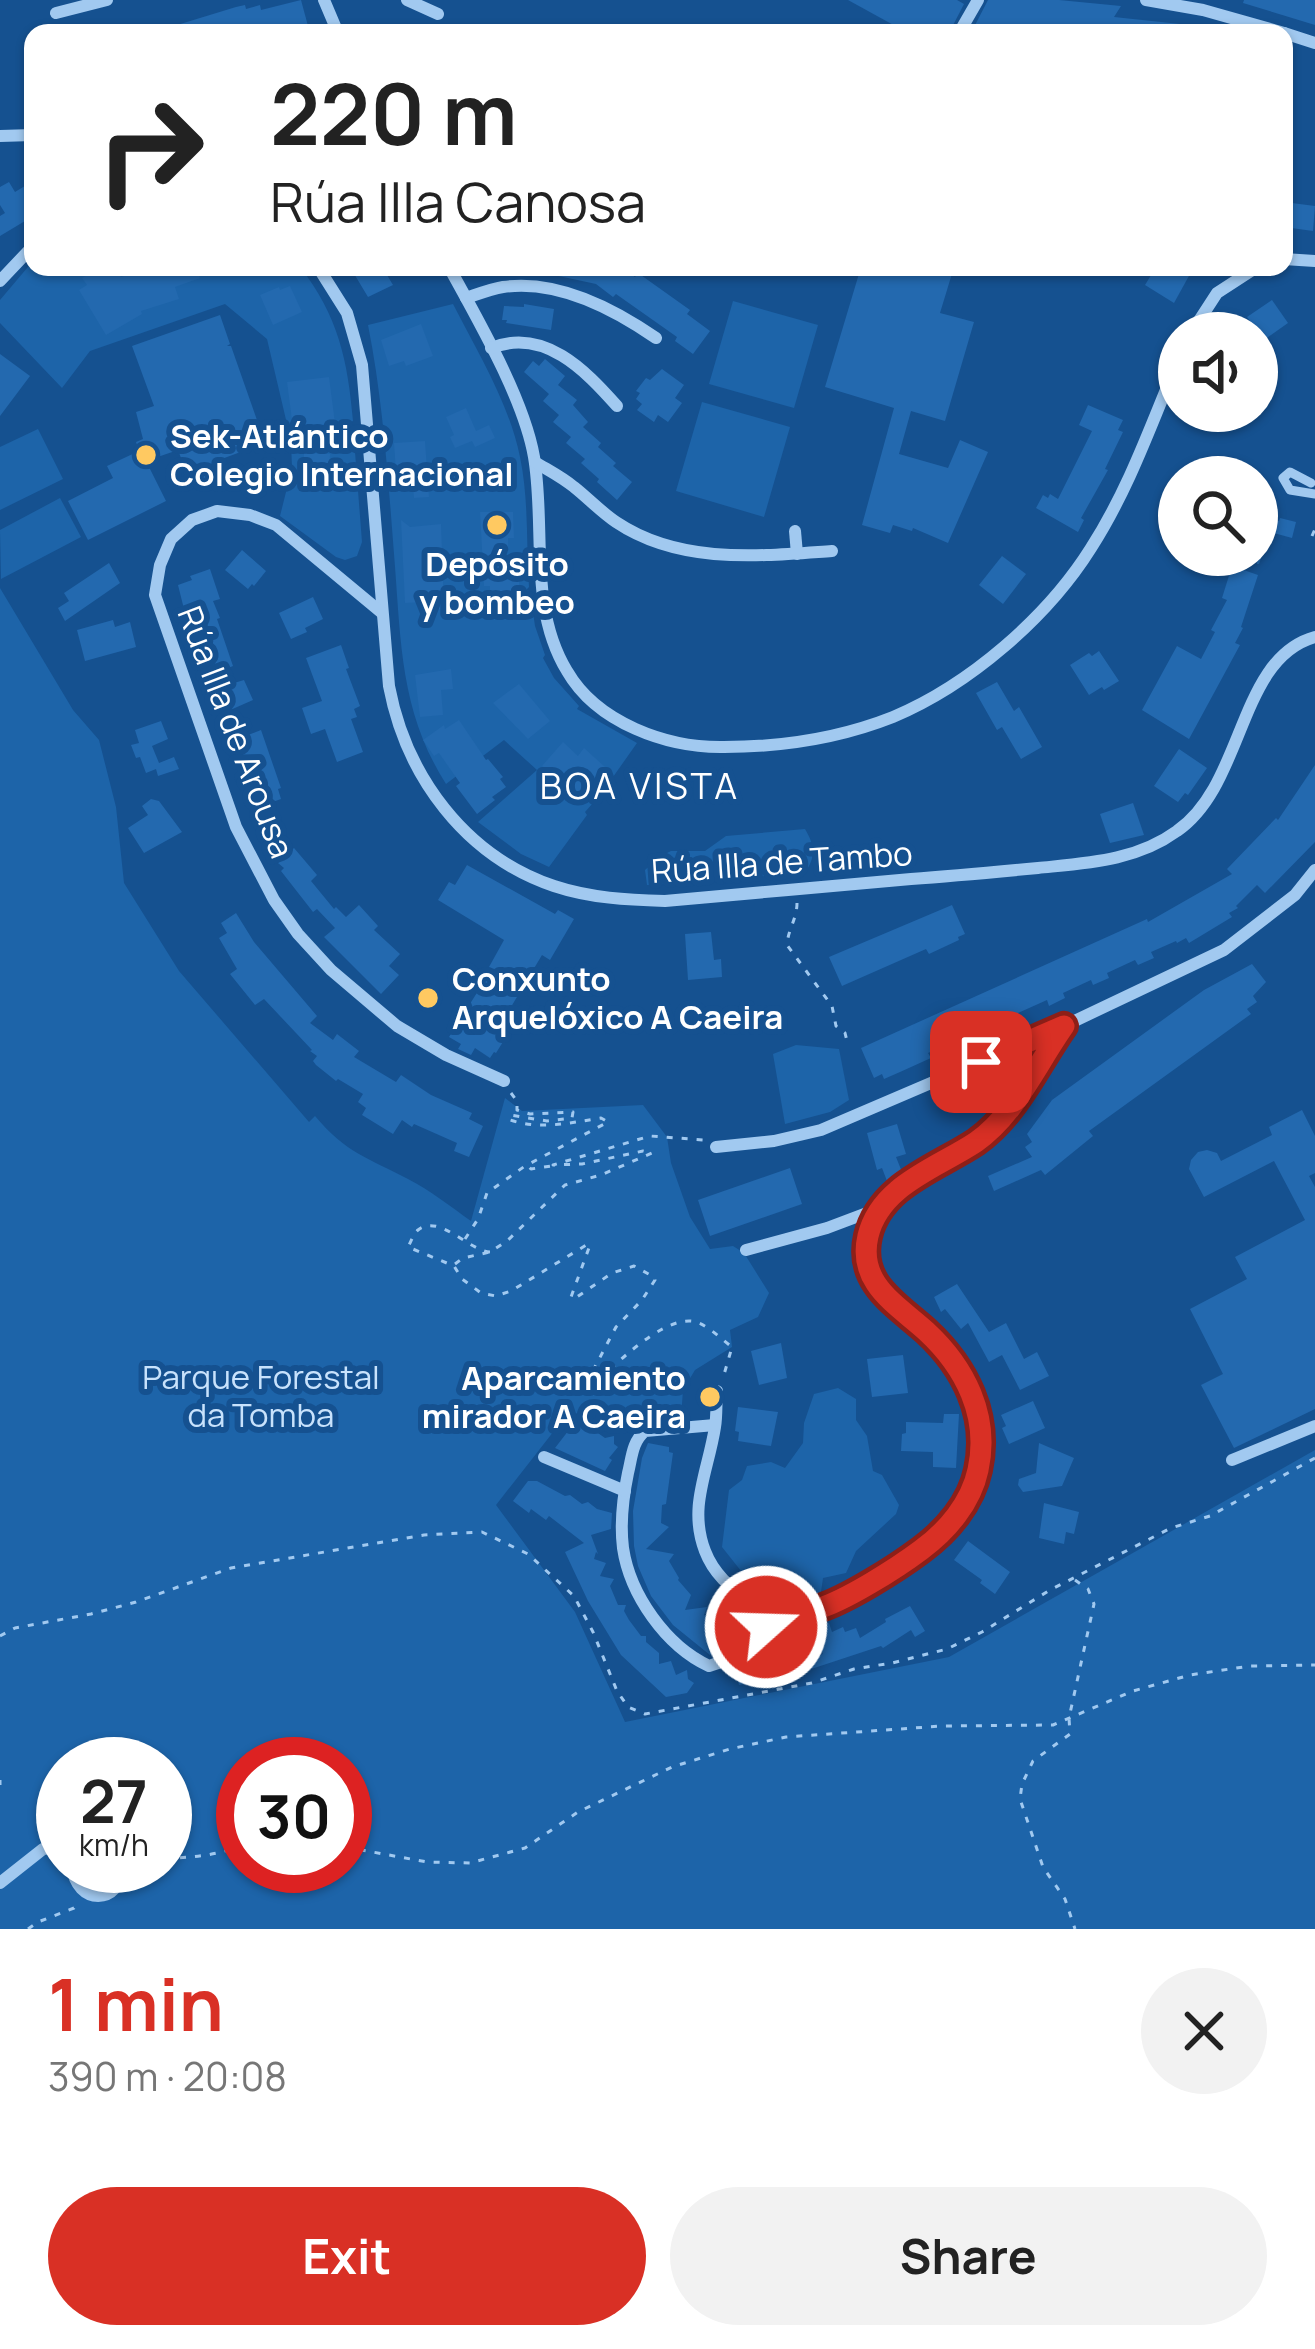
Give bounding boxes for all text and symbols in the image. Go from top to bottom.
text: 220 m [270,55,518,170]
icon: right [72,72,228,228]
text: Rúa Illa Canosa [270,164,646,238]
map controls [1158,312,1278,576]
button: sound [1158,312,1278,432]
place label: Sek-Atlántico Colegio Internacional [170,413,513,496]
marker: Sek-Atlántico Colegio Internacional [133,442,159,468]
button: search [1158,456,1278,576]
marker: Depósito y bombeo [484,512,510,538]
place label: Depósito y bombeo [419,541,575,624]
street label: Rúa Illa de Arousa [168,600,305,864]
district label: BOA VISTA [540,761,740,810]
street label: Rúa Illa de Tambo [650,830,914,893]
place label: Conxunto Arquelóxico A Caeira [452,956,783,1039]
marker: Conxunto Arquelóxico A Caeira [415,985,441,1011]
pin [930,1011,1032,1113]
icon: arrive [948,1029,1014,1095]
park label: Parque Forestal da Tomba [142,1354,380,1437]
place label: Aparcamiento mirador A Caeira [422,1355,686,1438]
marker: Aparcamiento mirador A Caeira [697,1384,723,1410]
position arrow [703,1564,829,1690]
speed limit sign: 30 [216,1737,372,1893]
text: 27 [80,1759,148,1841]
text: km/h [79,1824,149,1865]
text: 1 min [48,1954,224,2053]
button: close [1141,1968,1267,2094]
text: 390 m · 20:08 [48,2049,287,2103]
button: Exit [48,2187,646,2325]
button: Share [670,2187,1267,2325]

